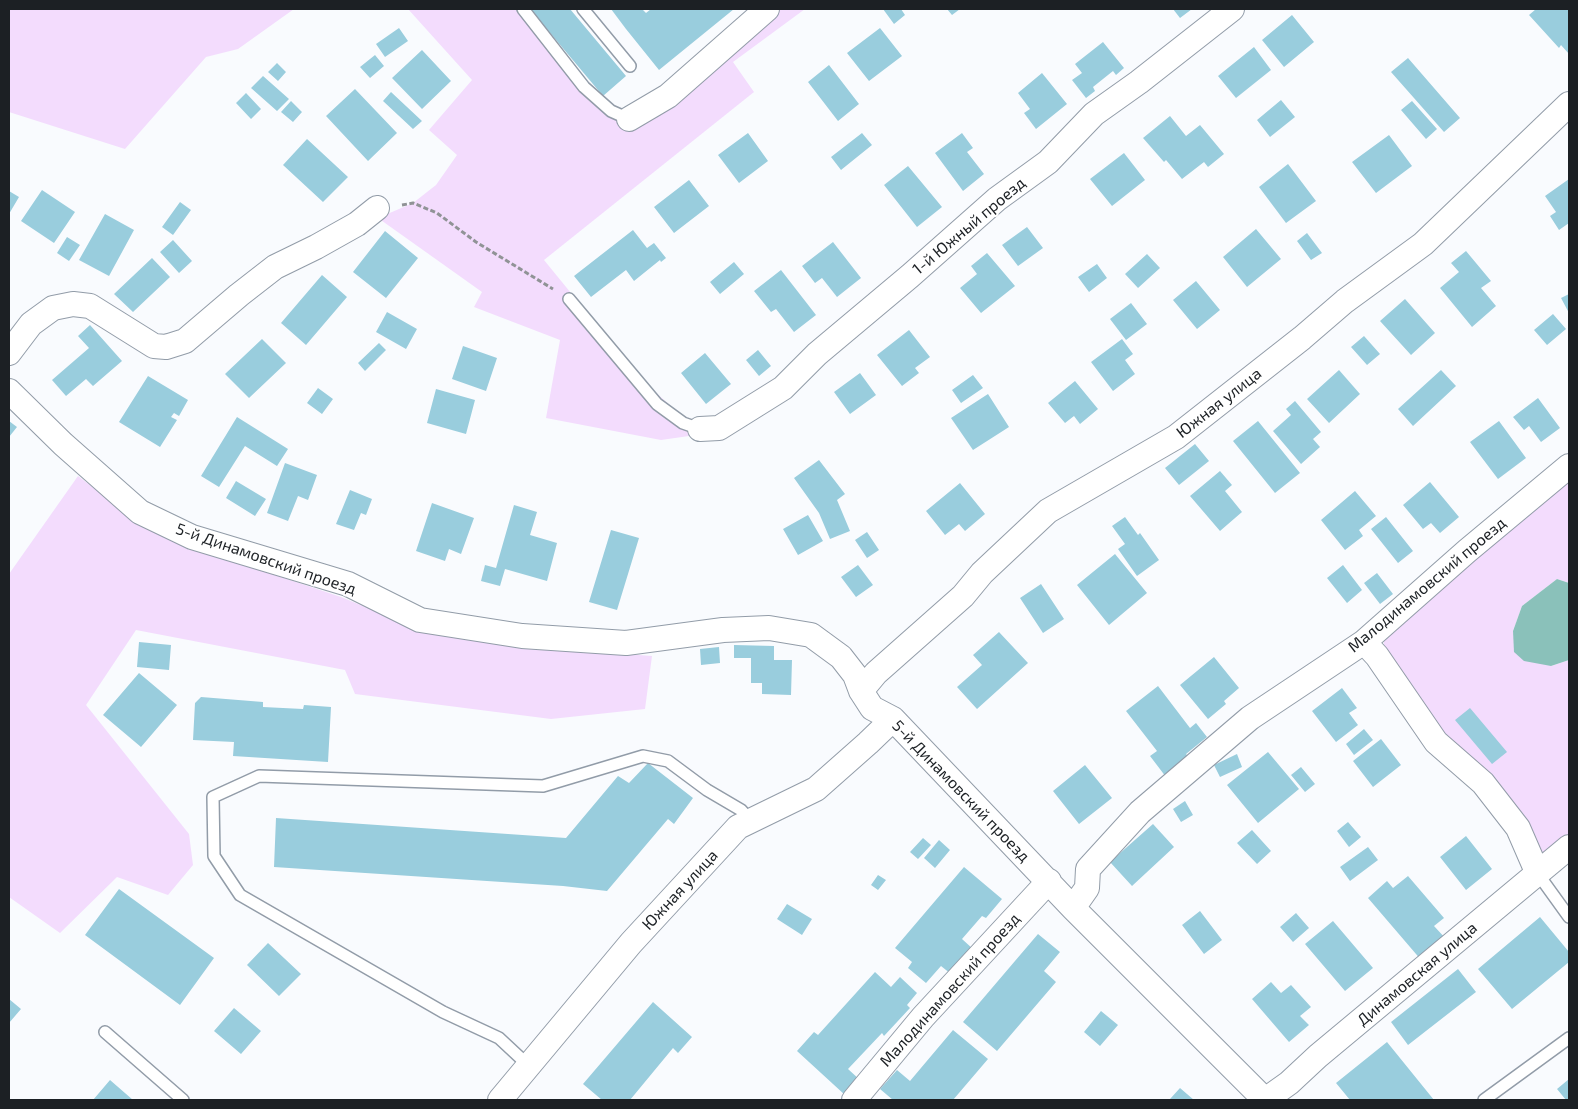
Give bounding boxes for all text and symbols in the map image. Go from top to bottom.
street label: 1-й Южный проезд [909,173,1029,279]
street label: Южная улица [1173,364,1265,442]
street label: Малодинамовский проезд [1344,513,1510,657]
street label: 5-й Динамовский проезд [173,519,359,599]
street label: 5-й Динамовский проезд [888,716,1034,866]
street label: Южная улица [638,846,722,934]
street label: Малодинамовский проезд [876,909,1024,1071]
street label: Динамовская улица [1353,918,1481,1030]

